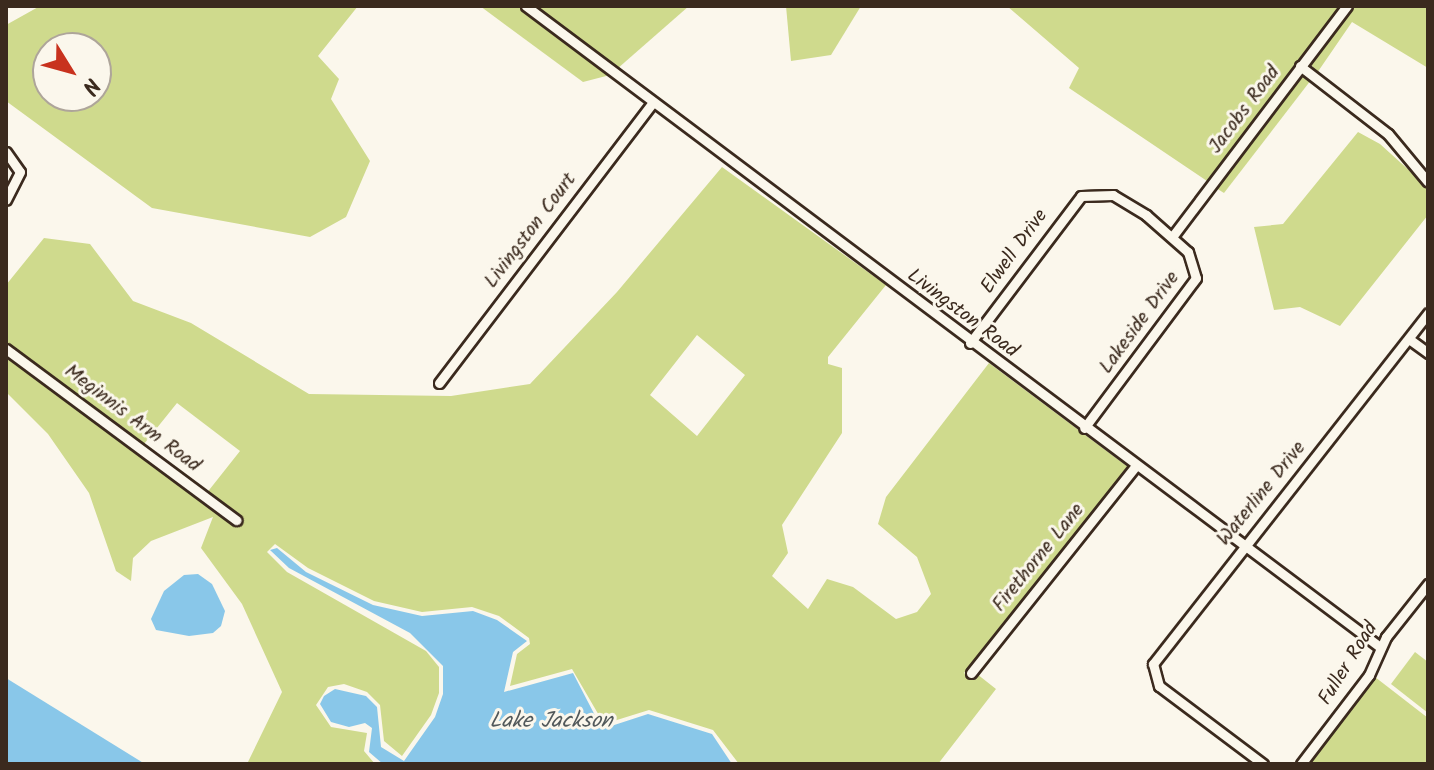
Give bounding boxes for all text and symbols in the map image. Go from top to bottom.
north arrow [32,32,112,112]
street label: Jacobs Road [1204,61,1286,159]
text: N [72,69,108,102]
street label: Livingston Court [480,169,582,293]
street label: Elwell Drive [976,205,1054,299]
street label: Livingston Road [902,264,1022,364]
street label: Lakeside Drive [1095,267,1185,379]
street label: Meginnis Arm Road [59,360,205,478]
street label: Waterline Drive [1213,437,1311,551]
street label: Firethorne Lane [988,499,1090,617]
street label: Fuller Road [1314,618,1384,710]
water label: Lake Jackson [489,709,613,735]

